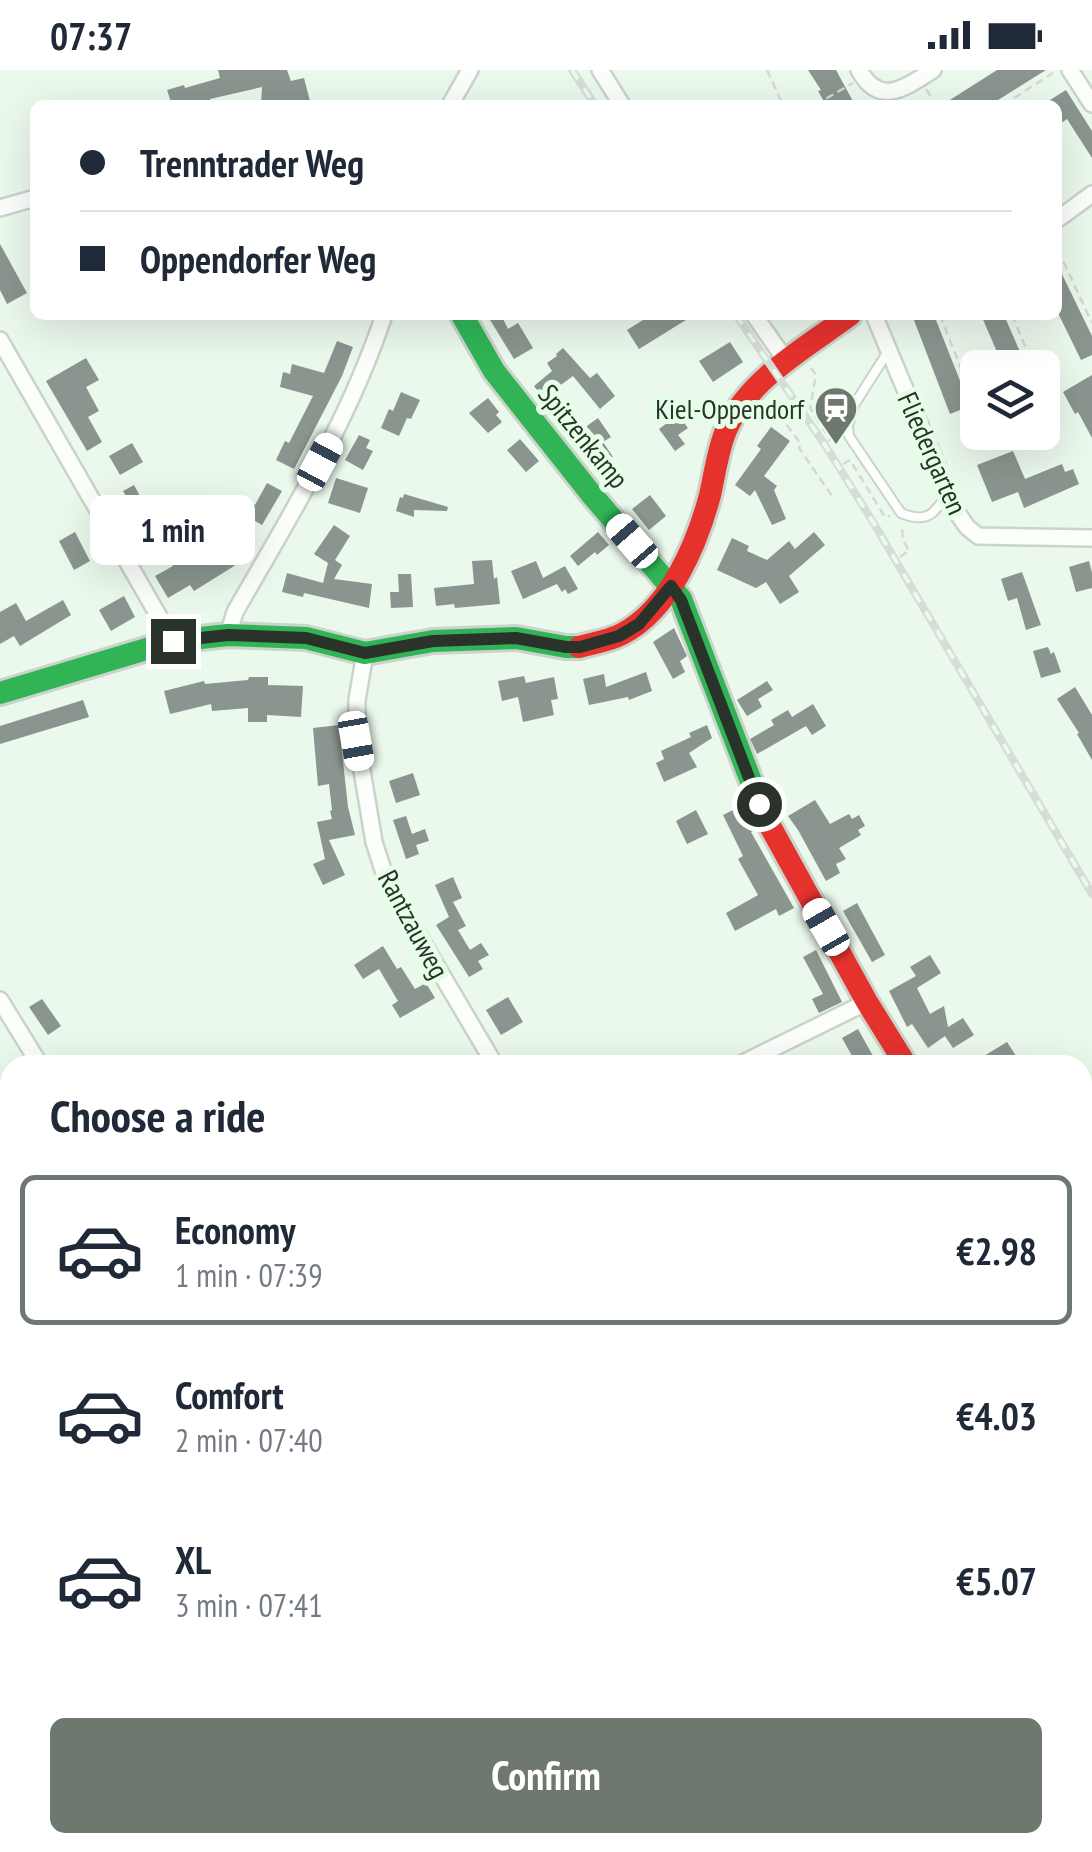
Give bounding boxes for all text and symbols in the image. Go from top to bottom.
text: 07:37 [50,11,132,60]
text: Trenntrader Weg [140,138,364,187]
text: Oppendorfer Weg [140,234,376,283]
map controls [960,350,1060,450]
button: layers [960,350,1060,450]
street label: Spitzenkamp [531,376,637,496]
station icon: Kiel-Oppendorf [813,385,859,446]
street label: Fliedergarten [890,386,976,520]
place label: Kiel-Oppendorf [655,390,806,427]
car [293,428,347,496]
callout: 1 min [90,496,256,566]
text: 1 min [140,509,205,551]
car [601,509,663,573]
route end [151,619,196,664]
car [336,709,376,773]
route start [737,782,782,827]
street label: Rantzauweg [370,863,458,985]
car [798,894,854,960]
text: Choose a ride [50,1086,265,1144]
icon: car [55,1205,145,1295]
text: Economy [175,1205,295,1254]
text: €2.98 [956,1226,1037,1275]
text: 1 min · 07:39 [175,1254,323,1296]
icon: car [55,1370,145,1460]
text: Comfort [175,1370,284,1419]
text: €4.03 [956,1391,1037,1440]
text: 2 min · 07:40 [175,1419,323,1461]
icon: car [55,1535,145,1625]
text: XL [175,1535,211,1584]
text: €5.07 [956,1556,1037,1605]
text: 3 min · 07:41 [175,1584,323,1626]
button: Confirm [50,1718,1042,1833]

